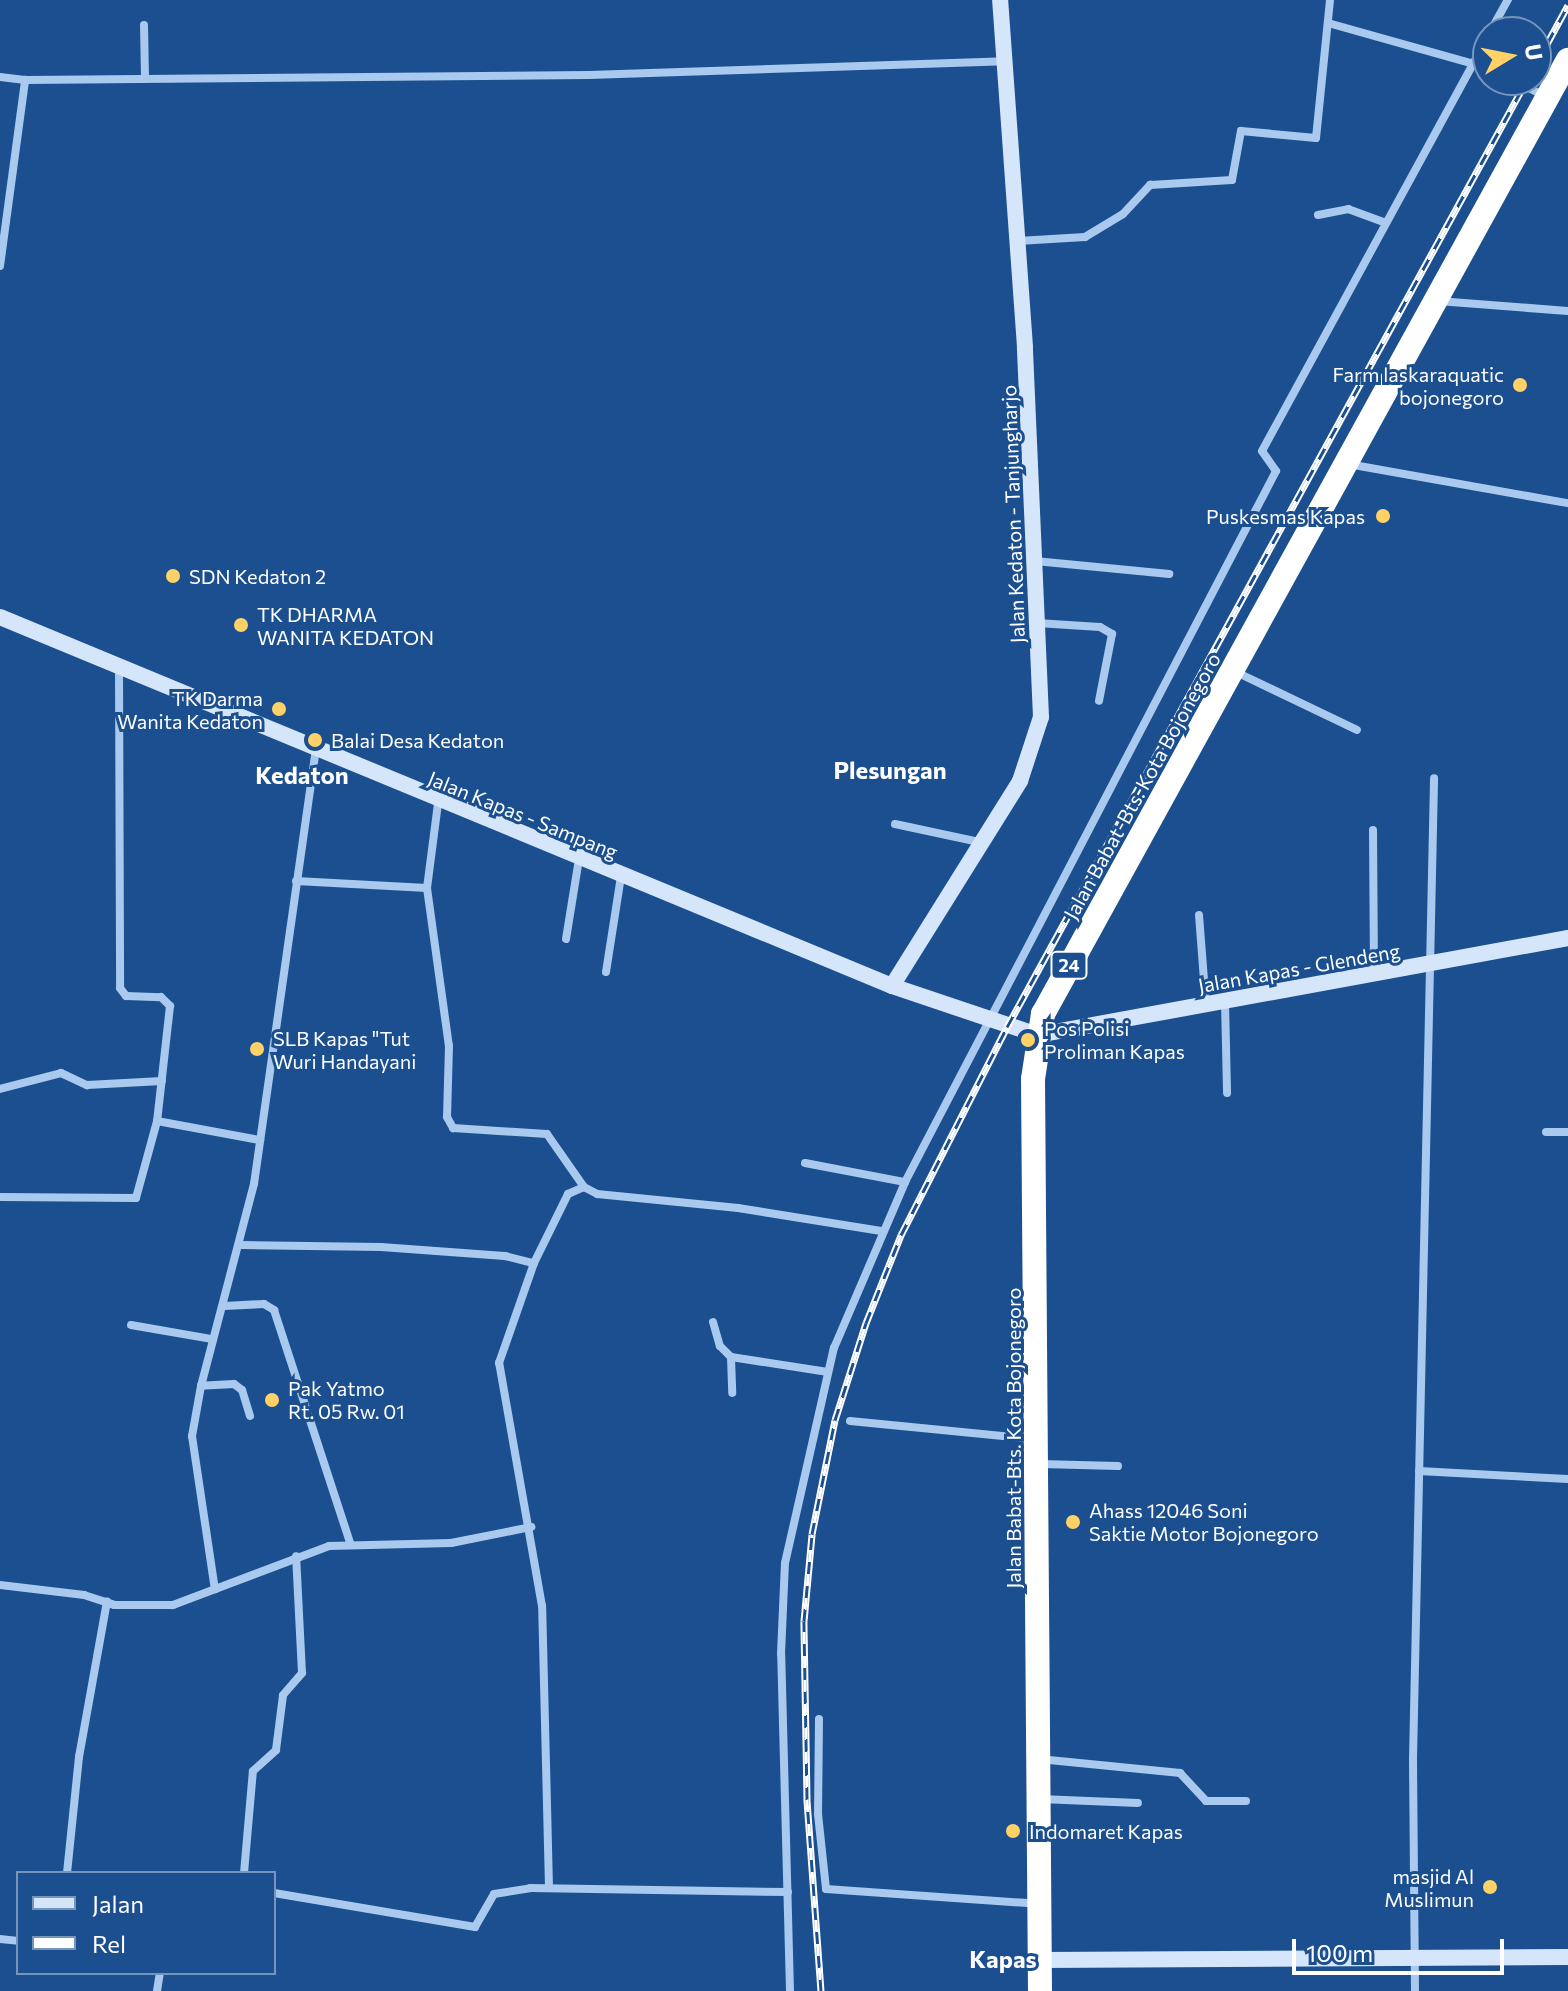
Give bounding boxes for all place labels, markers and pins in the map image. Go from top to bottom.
place label: Farm laskaraquatic bojonegoro [1332,362,1504,409]
marker: Farm laskaraquatic bojonegoro [1511,376,1529,394]
place label: Puskesmas Kapas [1206,504,1365,528]
marker: Puskesmas Kapas [1372,505,1394,527]
place label: SDN Kedaton 2 [189,564,326,588]
marker: SDN Kedaton 2 [164,567,182,585]
place label: TK DHARMA WANITA KEDATON [257,602,434,649]
marker: TK DHARMA WANITA KEDATON [232,616,250,634]
place label: TK Darma Wanita Kedaton [117,686,263,733]
marker: TK Darma Wanita Kedaton [270,700,288,718]
place label: Balai Desa Kedaton [331,728,504,752]
marker: Balai Desa Kedaton [306,731,324,749]
place label: Pos Polisi Proliman Kapas [1044,1016,1185,1063]
place label: SLB Kapas "Tut Wuri Handayani [273,1026,416,1073]
marker: Pos Polisi Proliman Kapas [1019,1031,1037,1049]
marker: SLB Kapas "Tut Wuri Handayani [248,1040,266,1058]
place label: Pak Yatmo Rt. 05 Rw. 01 [288,1376,405,1423]
marker: Pak Yatmo Rt. 05 Rw. 01 [263,1391,281,1409]
place label: Ahass 12046 Soni Saktie Motor Bojonegoro [1089,1498,1319,1545]
marker: Ahass 12046 Soni Saktie Motor Bojonegoro [1064,1513,1082,1531]
place label: Indomaret Kapas [1029,1819,1183,1843]
marker: Indomaret Kapas [1004,1822,1022,1840]
place label: masjid Al Muslimun [1384,1864,1474,1911]
marker: masjid Al Muslimun [1481,1878,1499,1896]

